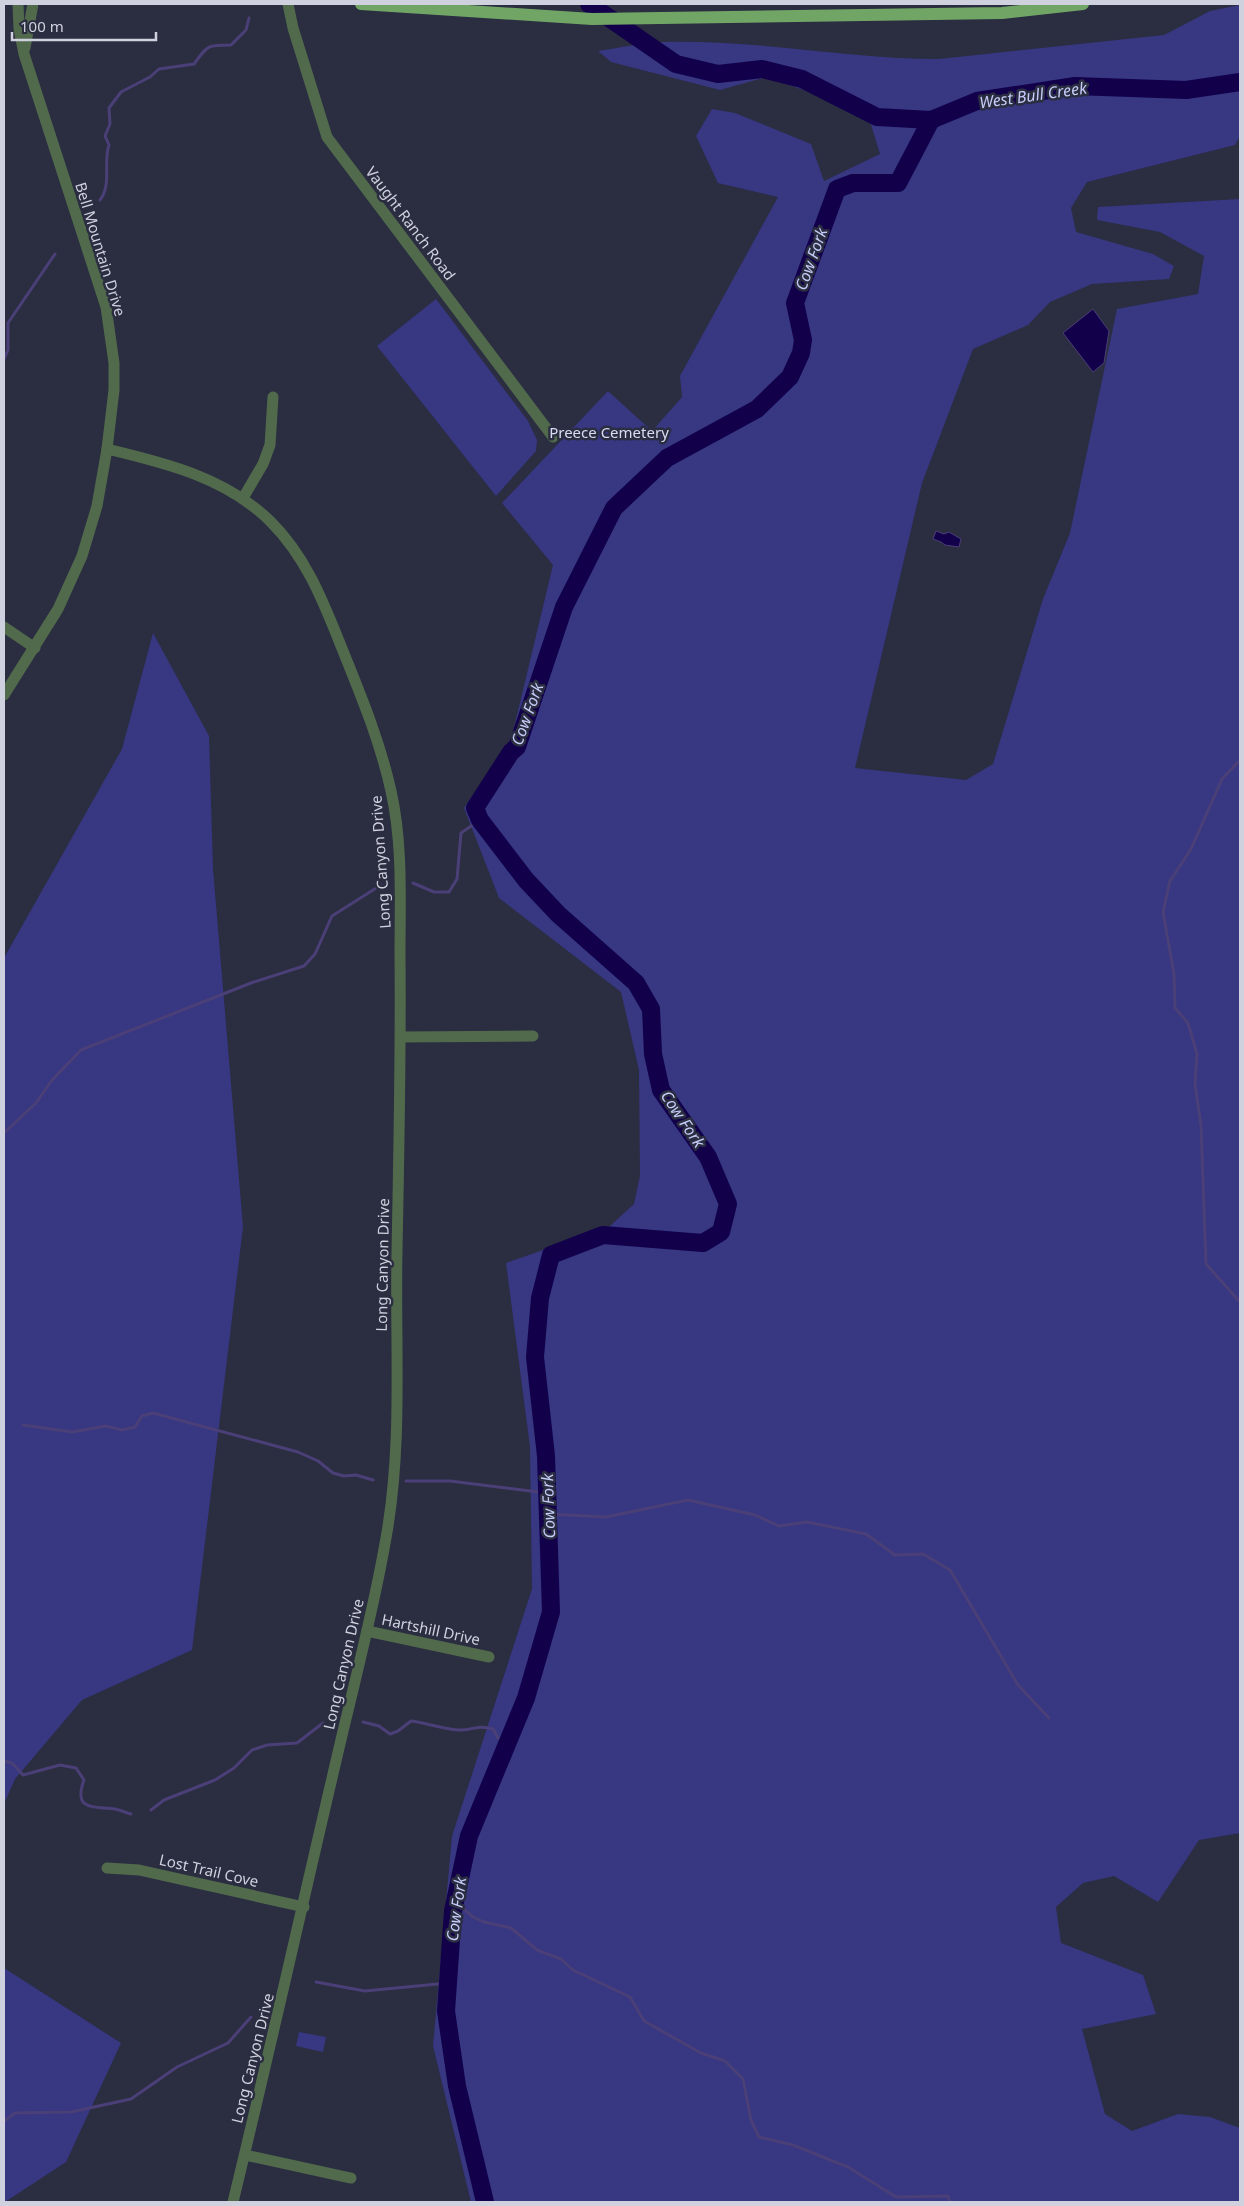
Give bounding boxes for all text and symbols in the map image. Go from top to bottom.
scale bar [12,10,156,42]
text: 100 m [20,16,64,36]
water label: West Bull Creek [978,76,1089,113]
street label: Vaught Ranch Road [362,162,460,284]
street label: Bell Mountain Drive [71,180,131,318]
water label: Cow Fork [790,224,833,293]
park label: Preece Cemetery [549,422,669,442]
water label: Cow Fork [506,679,549,748]
street label: Long Canyon Drive [365,795,395,929]
water label: Cow Fork [656,1086,711,1153]
street label: Long Canyon Drive [371,1198,393,1332]
water label: Cow Fork [536,1472,560,1539]
street label: Long Canyon Drive [318,1597,368,1731]
street label: Hartshill Drive [380,1609,482,1649]
street label: Lost Trail Cove [157,1849,261,1891]
water label: Cow Fork [441,1874,472,1943]
street label: Long Canyon Drive [226,1991,278,2125]

